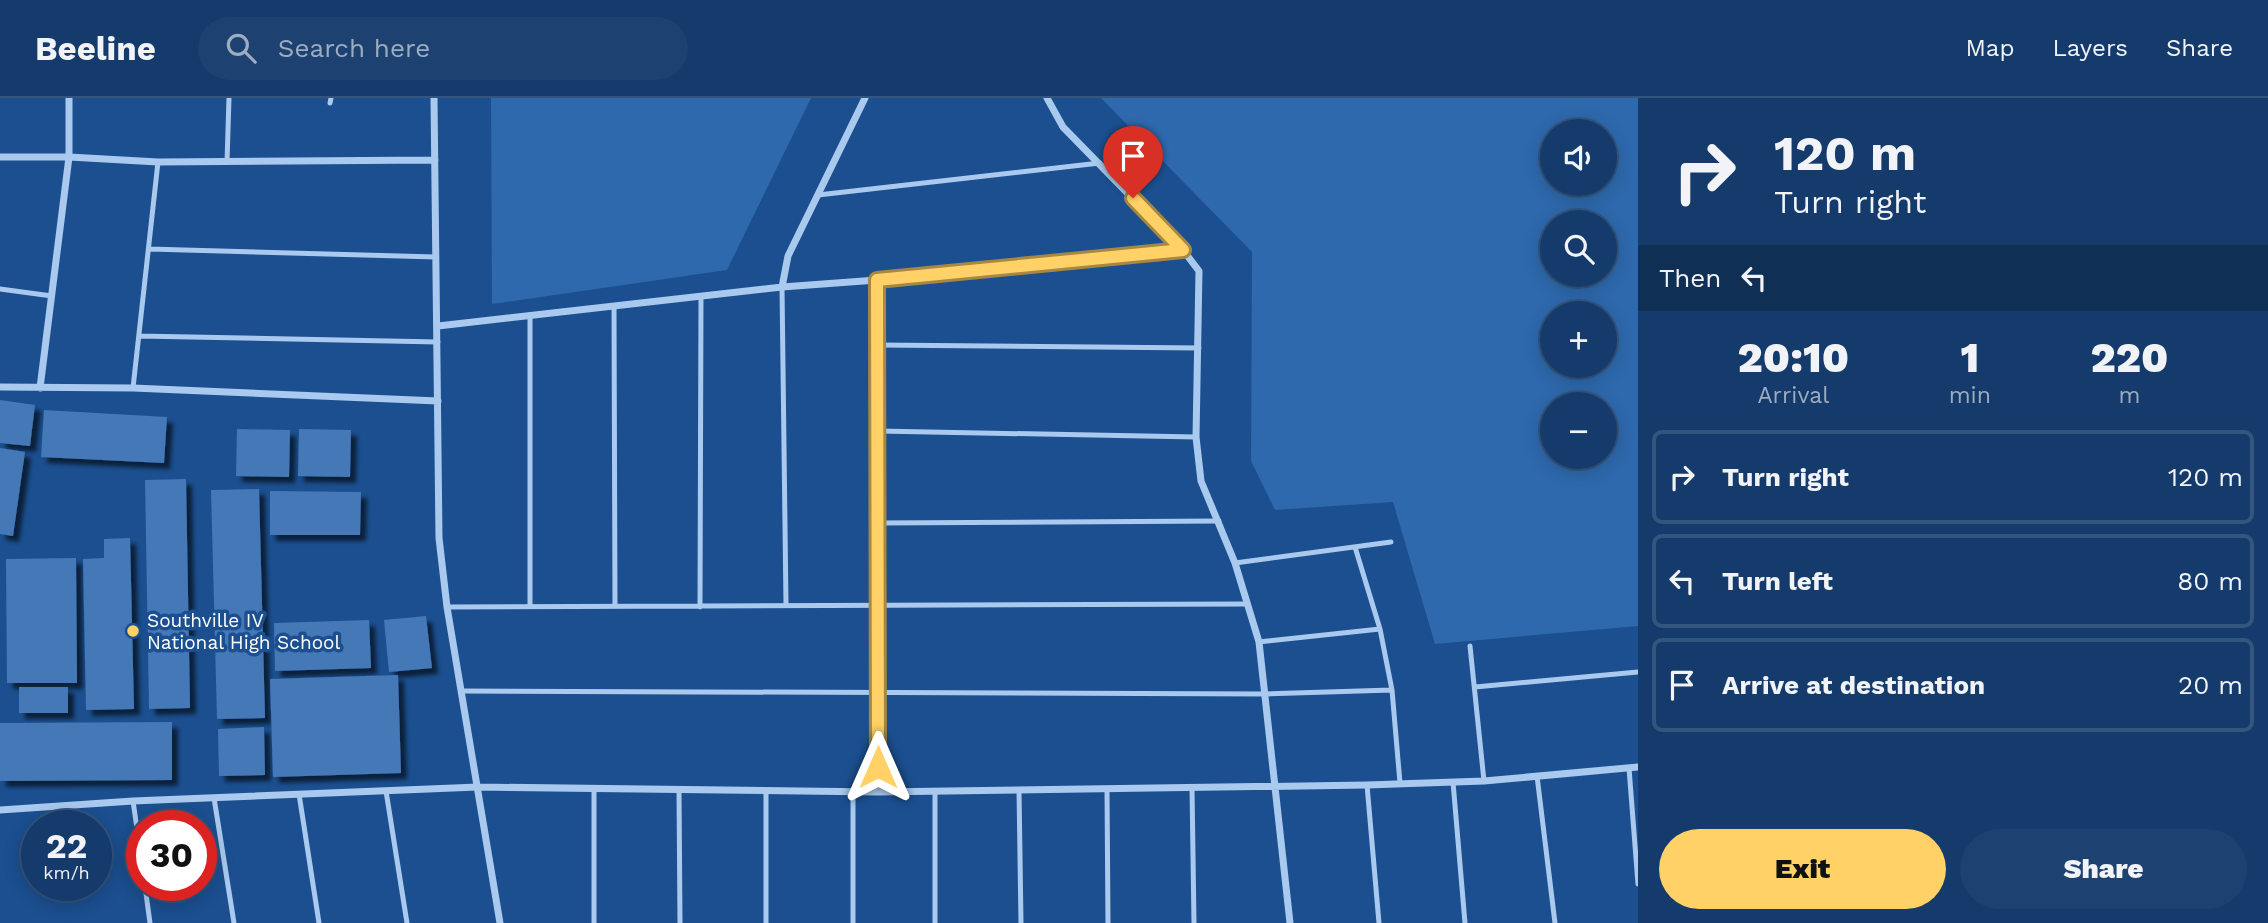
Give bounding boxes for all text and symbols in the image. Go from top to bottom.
search box [198,17,688,80]
text: Beeline [35,29,156,68]
icon: search [222,29,260,67]
text: Search here [278,33,430,63]
text: Map [1966,34,2014,62]
text: Layers [2052,34,2128,62]
text: Share [2166,34,2233,62]
map controls [1540,119,1617,469]
button: sound [1540,119,1617,196]
text: 120 m [1774,124,1916,182]
pin [1103,126,1163,198]
icon: right [1659,126,1750,217]
icon: arrive [1114,137,1152,175]
text: Turn right [1774,183,1926,221]
button: search [1540,210,1617,287]
icon: left [1735,259,1773,297]
text: Then [1659,263,1721,293]
button: + [1540,301,1617,378]
text: 20:10 [1738,333,1849,382]
text: 1 [1960,333,1979,382]
text: 220 [2091,333,2168,382]
text: Arrival [1757,382,1829,409]
text: min [1949,382,1991,409]
text: m [2119,382,2140,409]
button: − [1540,392,1617,469]
icon: right [1663,458,1701,496]
text: Turn right [1722,462,1849,492]
text: 120 m [2168,462,2243,492]
icon: left [1663,562,1701,600]
text: Turn left [1722,566,1833,596]
text: 80 m [2177,566,2243,596]
place label: Southville IV National High School [147,609,340,654]
marker: Southville IV National High School [125,623,141,639]
icon: arrive [1663,666,1701,704]
text: Arrive at destination [1722,670,1985,700]
text: 20 m [2178,670,2243,700]
position arrow [841,730,915,804]
speed limit sign: 30 [126,810,217,901]
text: 22 [46,825,87,867]
button: Exit [1659,829,1946,909]
button: Share [1960,829,2247,909]
text: km/h [43,862,90,883]

